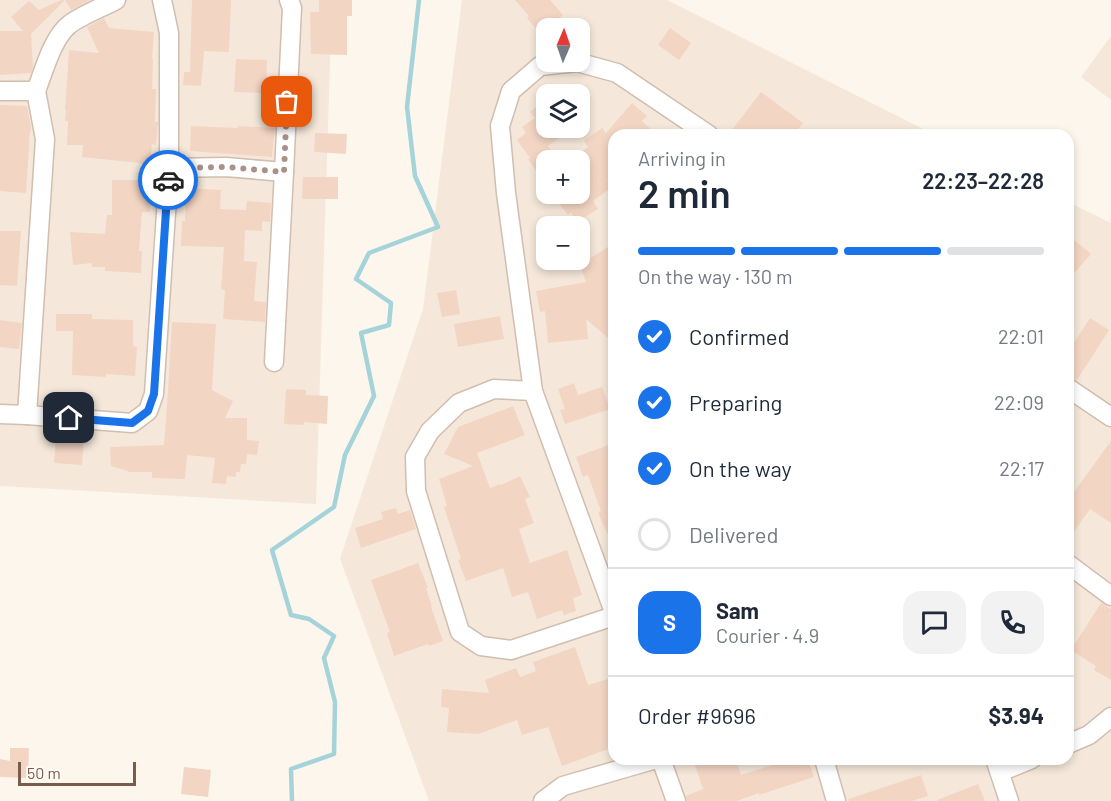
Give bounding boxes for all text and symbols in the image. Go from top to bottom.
north arrow [536,18,590,72]
map controls [536,18,590,270]
pin [261,76,312,127]
button: layers [536,84,590,138]
icon: bag [270,85,303,118]
text: Arriving in [638,146,726,170]
courier [138,150,198,210]
button: + [536,150,590,204]
icon: car [152,164,185,197]
text: 22:23–22:28 [922,167,1044,193]
text: 2 min [638,169,731,216]
button: − [536,216,590,270]
text: On the way · 130 m [638,264,793,288]
icon: check [638,320,671,353]
text: Confirmed [689,323,789,349]
text: 22:01 [998,324,1044,348]
icon: check [638,386,671,419]
text: Preparing [689,389,782,415]
text: 22:09 [994,390,1044,414]
pin [43,392,94,443]
icon: home [52,401,85,434]
icon: check [638,452,671,485]
text: On the way [689,455,792,481]
text: 22:17 [999,456,1044,480]
text: Delivered [689,521,778,547]
button: chat [903,591,966,654]
button: phone [981,591,1044,654]
text: Sam [716,597,759,623]
text: S [663,609,676,635]
text: Courier · 4.9 [716,623,819,647]
text: Order #9696 [638,702,756,728]
text: $3.94 [989,702,1044,728]
scale bar [18,759,136,786]
text: 50 m [27,763,61,782]

